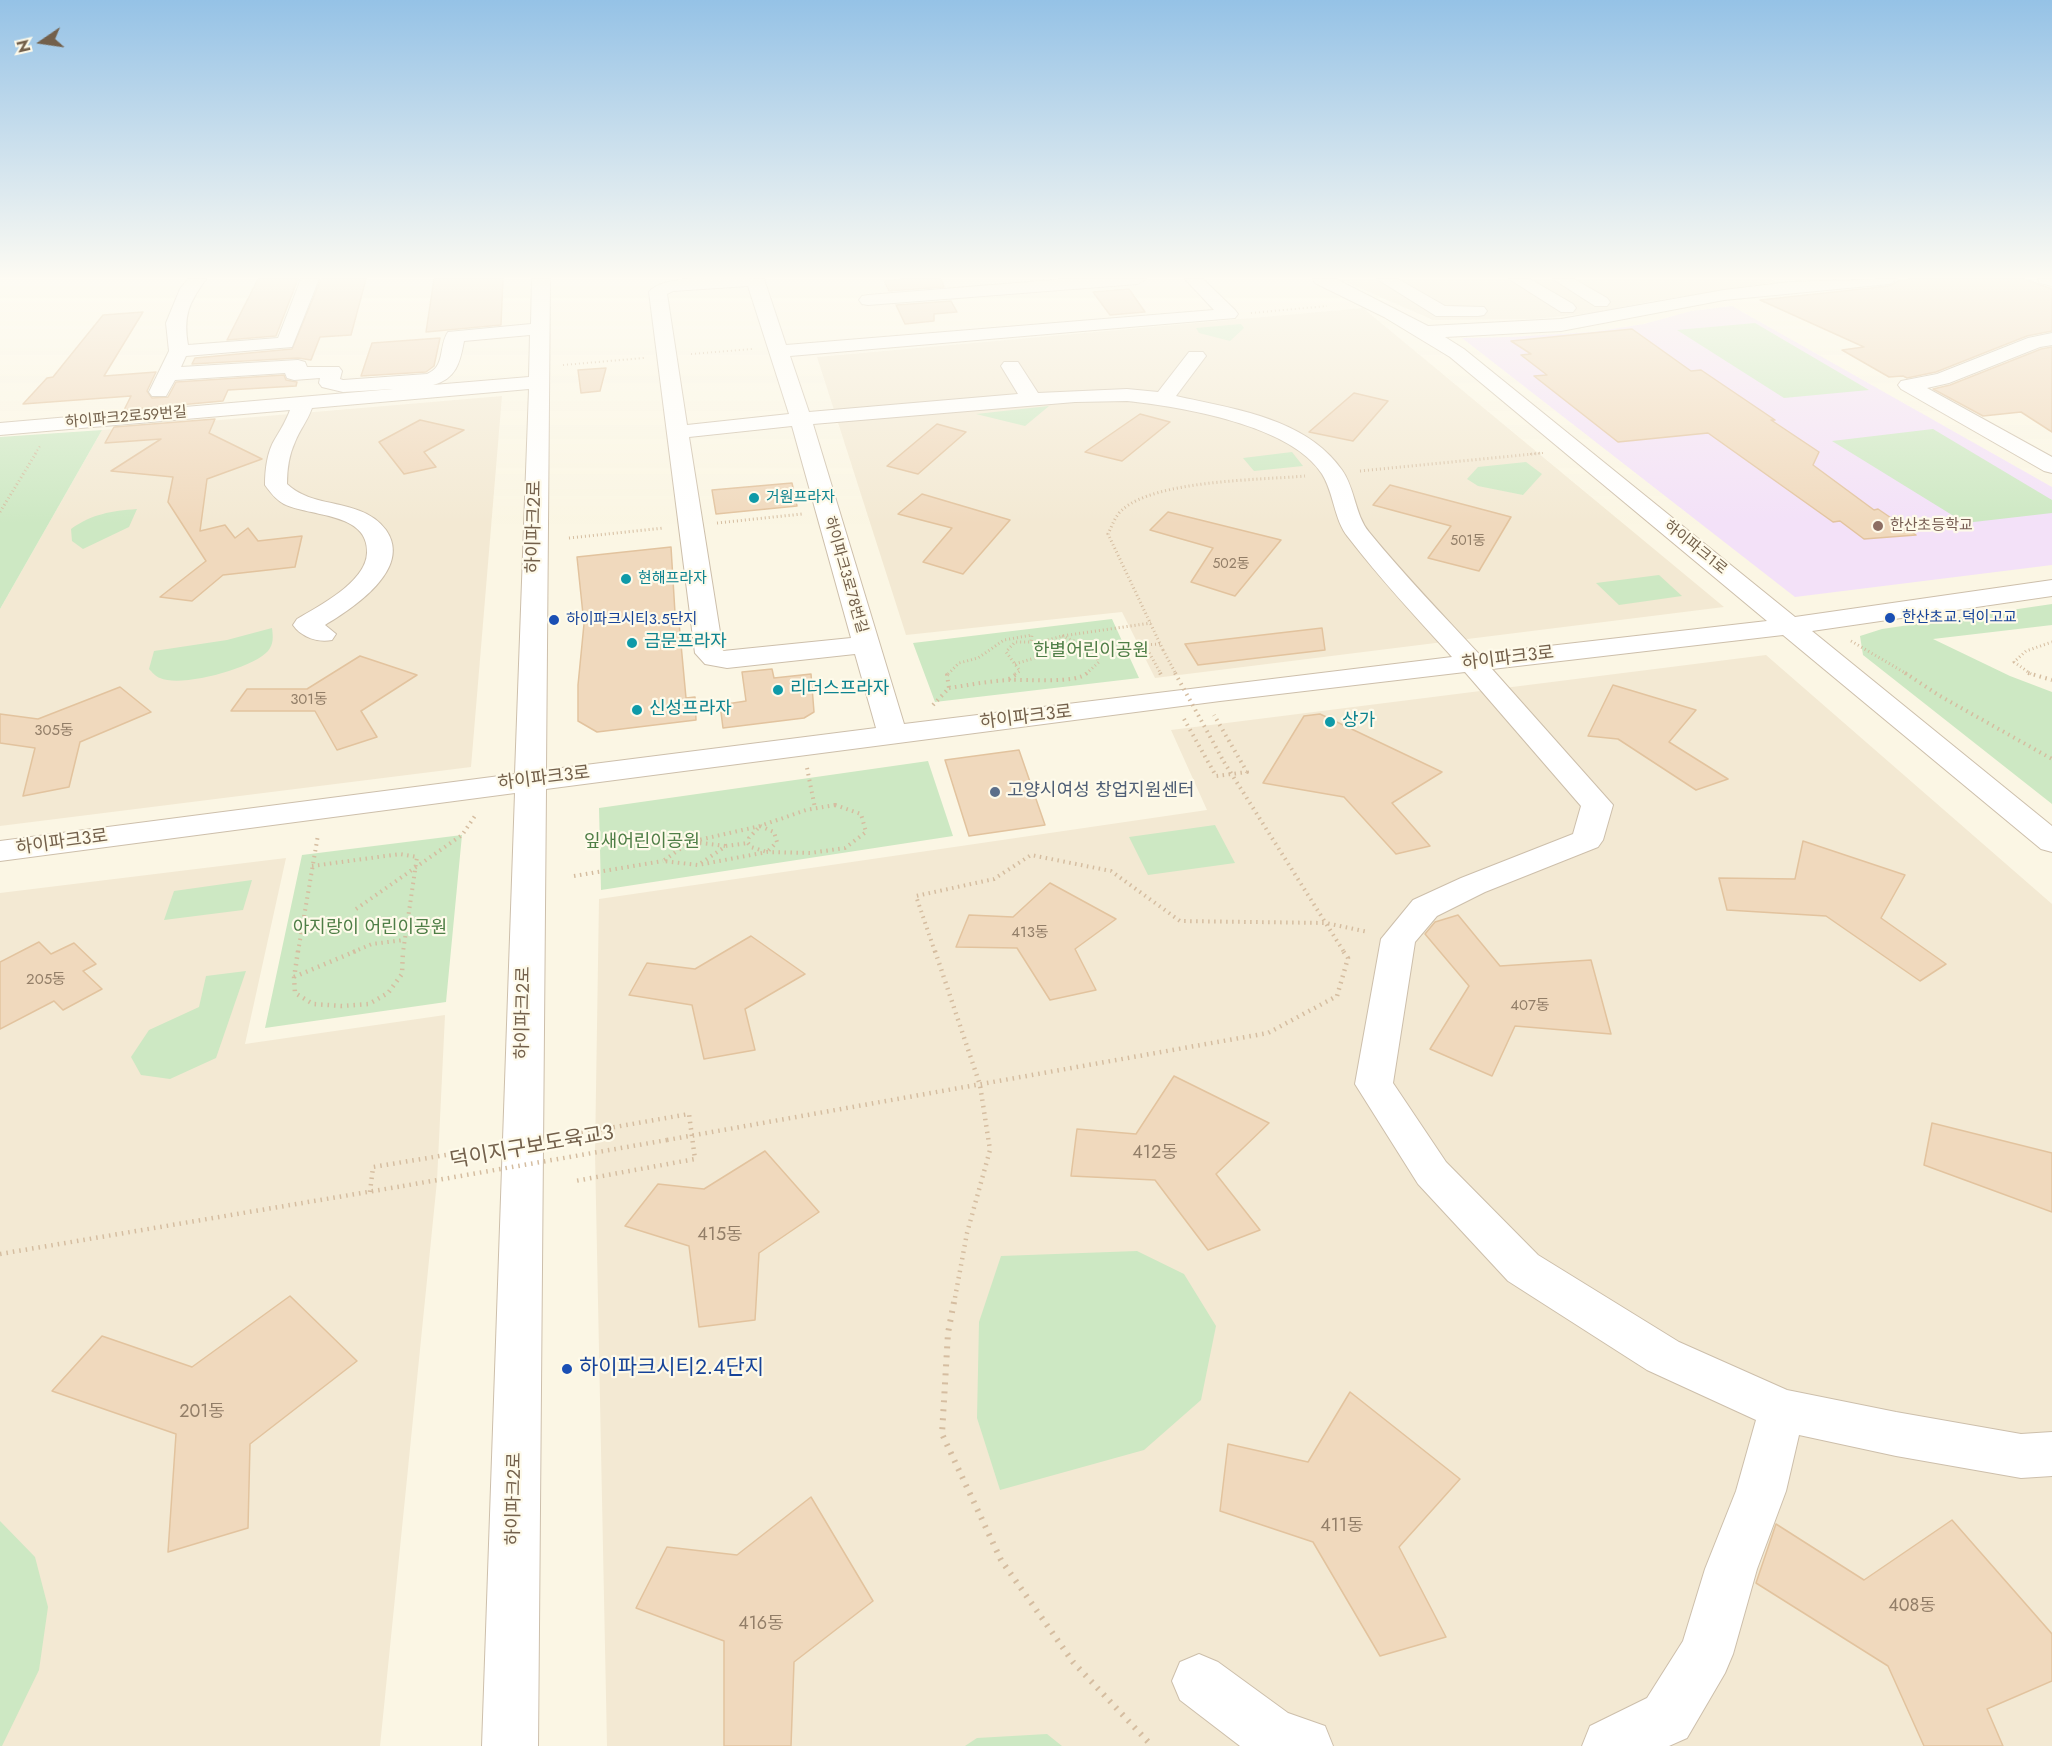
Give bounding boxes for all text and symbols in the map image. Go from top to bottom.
north arrow [12,12,72,72]
text: N [11,37,37,55]
street label: 하이파크2로59번길 [64,404,188,432]
street label: 하이파크2로 [523,480,547,574]
place label: 거원프라자 [766,489,835,507]
marker: 거원프라자 [747,491,761,505]
street label: 하이파크3로78번길 [820,514,870,636]
street label: 하이파크1로 [1660,517,1730,579]
place label: 한산초등학교 [1890,517,1973,535]
marker: 한산초등학교 [1871,519,1885,533]
house number: 501동 [1450,534,1486,550]
house number: 502동 [1212,557,1250,573]
place label: 현해프라자 [638,570,707,588]
marker: 현해프라자 [619,572,633,586]
place label: 한산초교.덕이고교 [1902,609,2017,627]
place label: 하이파크시티3.5단지 [566,611,697,629]
marker: 한산초교.덕이고교 [1883,611,1897,625]
marker: 하이파크시티3.5단지 [547,613,561,627]
place label: 금문프라자 [644,632,727,654]
marker: 금문프라자 [625,636,639,650]
park label: 한별어린이공원 [1033,641,1149,663]
street label: 하이파크3로 [1461,643,1555,675]
place label: 리더스프라자 [790,679,889,701]
marker: 리더스프라자 [771,683,785,697]
house number: 301동 [290,691,328,709]
place label: 신성프라자 [649,699,732,721]
street label: 하이파크3로 [979,702,1073,734]
marker: 신성프라자 [630,703,644,717]
place label: 상가 [1342,711,1375,733]
marker: 상가 [1323,715,1337,729]
house number: 305동 [34,722,74,740]
street label: 하이파크3로 [497,763,591,795]
place label: 고양시여성 창업지원센터 [1007,781,1195,803]
marker: 고양시여성 창업지원센터 [988,785,1002,799]
street label: 하이파크3로 [15,826,109,860]
park label: 잎새어린이공원 [584,832,700,854]
park label: 아지랑이 어린이공원 [293,918,447,940]
house number: 413동 [1011,924,1049,942]
street label: 하이파크2로 [512,966,536,1060]
house number: 205동 [26,971,66,989]
house number: 407동 [1510,997,1550,1015]
street label: 덕이지구보도육교3 [448,1121,616,1175]
house number: 412동 [1132,1143,1178,1165]
house number: 415동 [697,1225,743,1247]
place label: 하이파크시티2.4단지 [579,1356,764,1382]
marker: 하이파크시티2.4단지 [560,1362,574,1376]
house number: 201동 [179,1402,225,1424]
street label: 하이파크2로 [503,1452,527,1546]
house number: 411동 [1320,1516,1364,1538]
house number: 408동 [1888,1596,1936,1618]
house number: 416동 [738,1614,784,1636]

